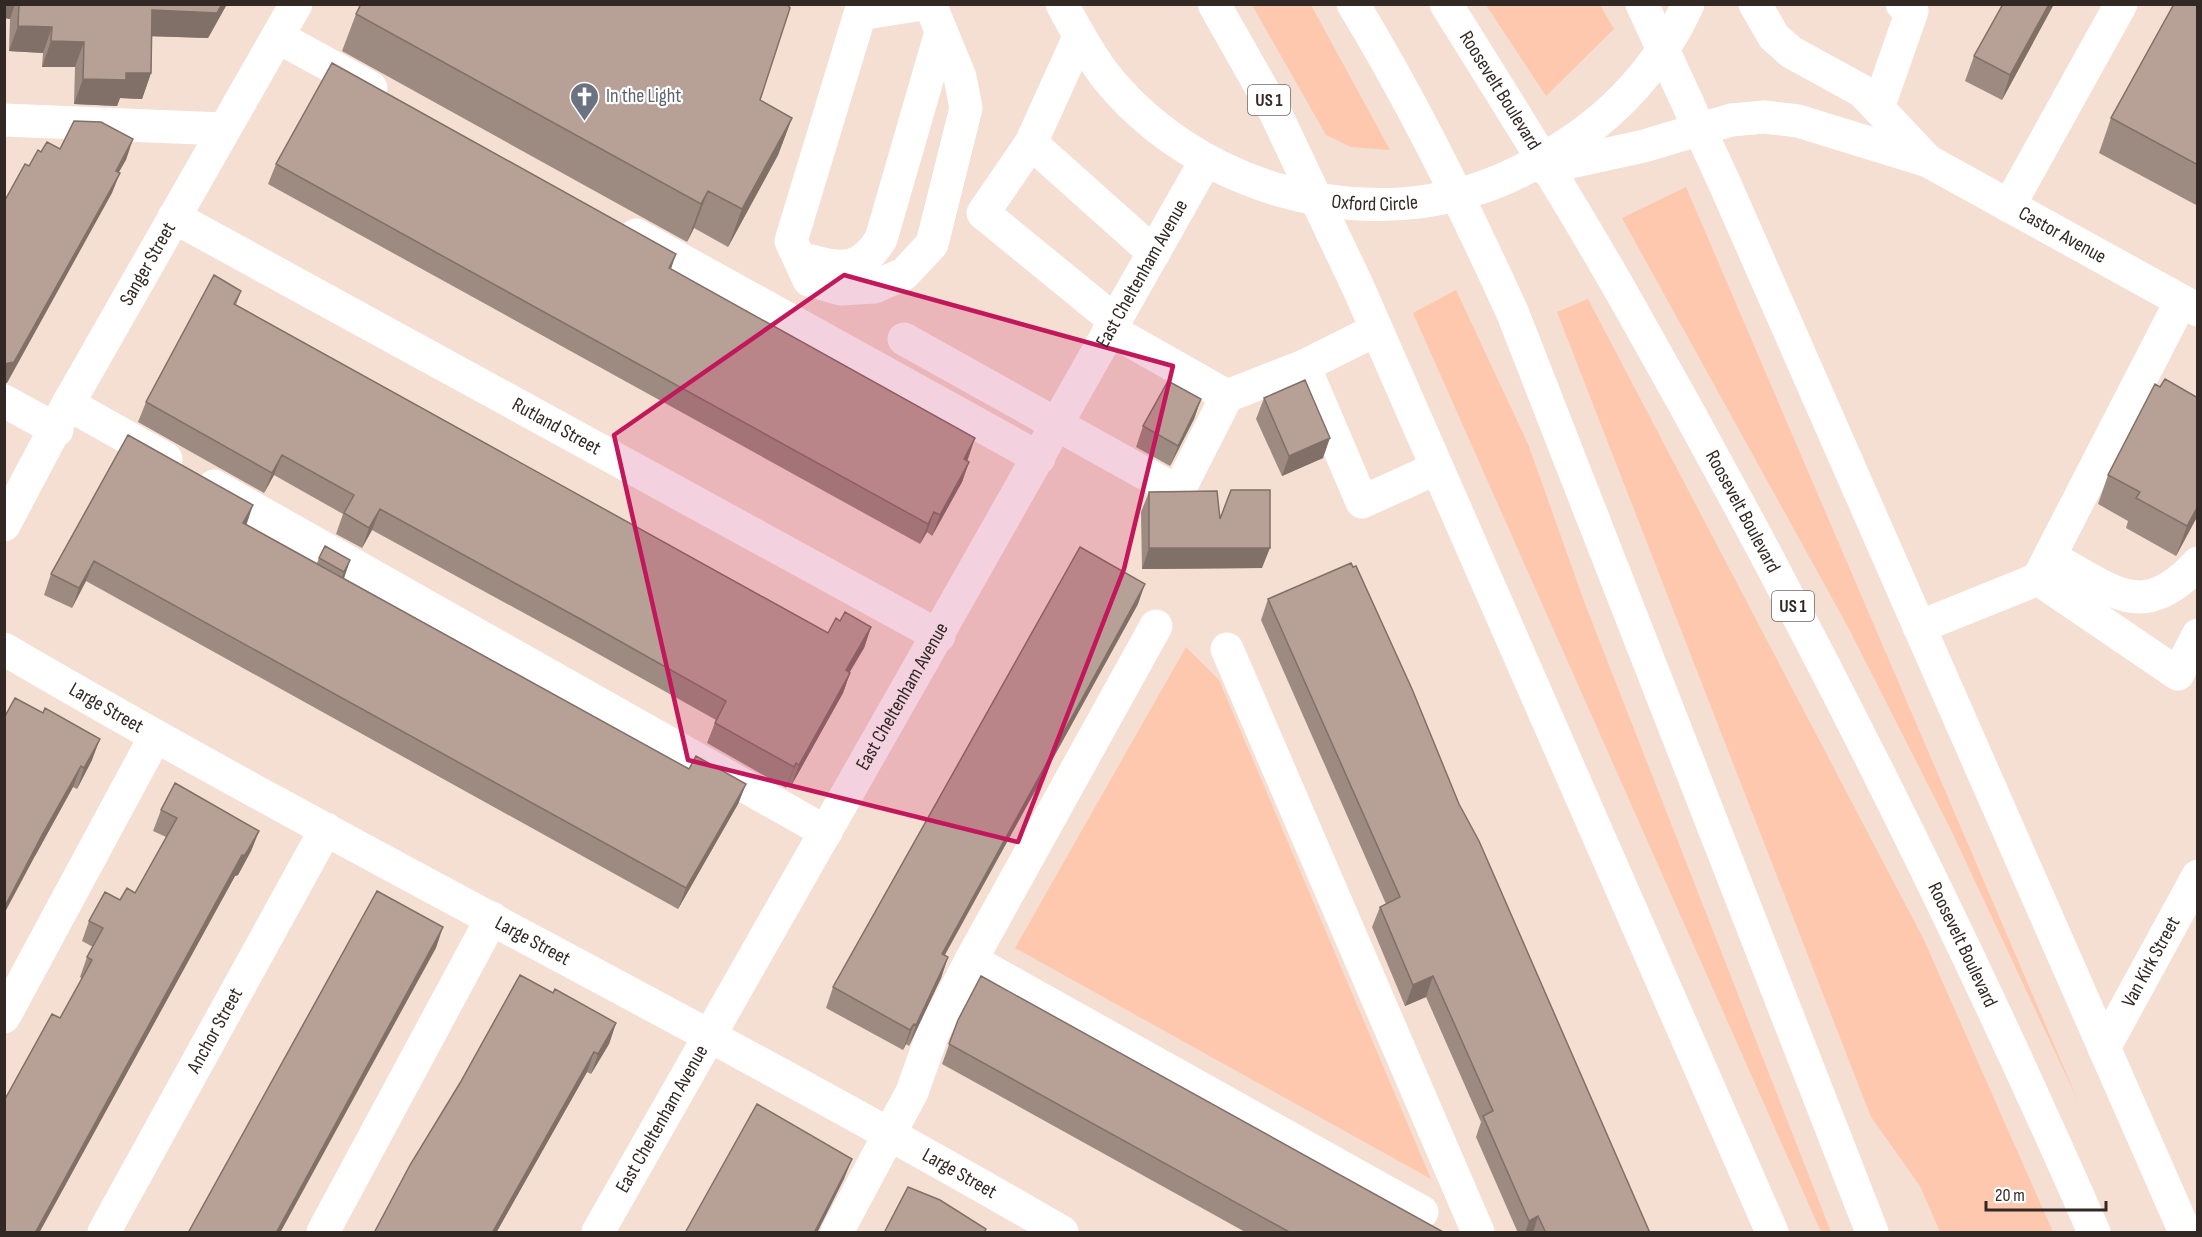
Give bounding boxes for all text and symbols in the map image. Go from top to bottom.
street label: Roosevelt Boulevard [1454,27,1546,154]
church icon: In the Light [569,80,601,122]
place label: In the Light [606,84,681,108]
road number: US 1 [1248,85,1290,115]
street label: Oxford Circle [1330,189,1419,217]
street label: East Cheltenham Avenue [1091,195,1193,352]
street label: Castor Avenue [2014,201,2110,269]
street label: Sanger Street [115,218,181,310]
street label: Rutland Street [508,393,605,460]
street label: Roosevelt Boulevard [1700,446,1785,577]
road number: US 1 [1772,591,1814,621]
street label: East Cheltenham Avenue [851,618,954,775]
street label: Large Street [65,677,148,739]
street label: Roosevelt Boulevard [1922,879,2002,1011]
street label: Large Street [491,911,574,971]
street label: Van Kirk Street [2117,913,2185,1011]
street label: Anchor Street [181,984,248,1078]
street label: East Cheltenham Avenue [611,1041,713,1197]
street label: Large Street [918,1143,1001,1204]
scale bar [1986,1174,2106,1212]
text: 20 m [1995,1185,2025,1206]

